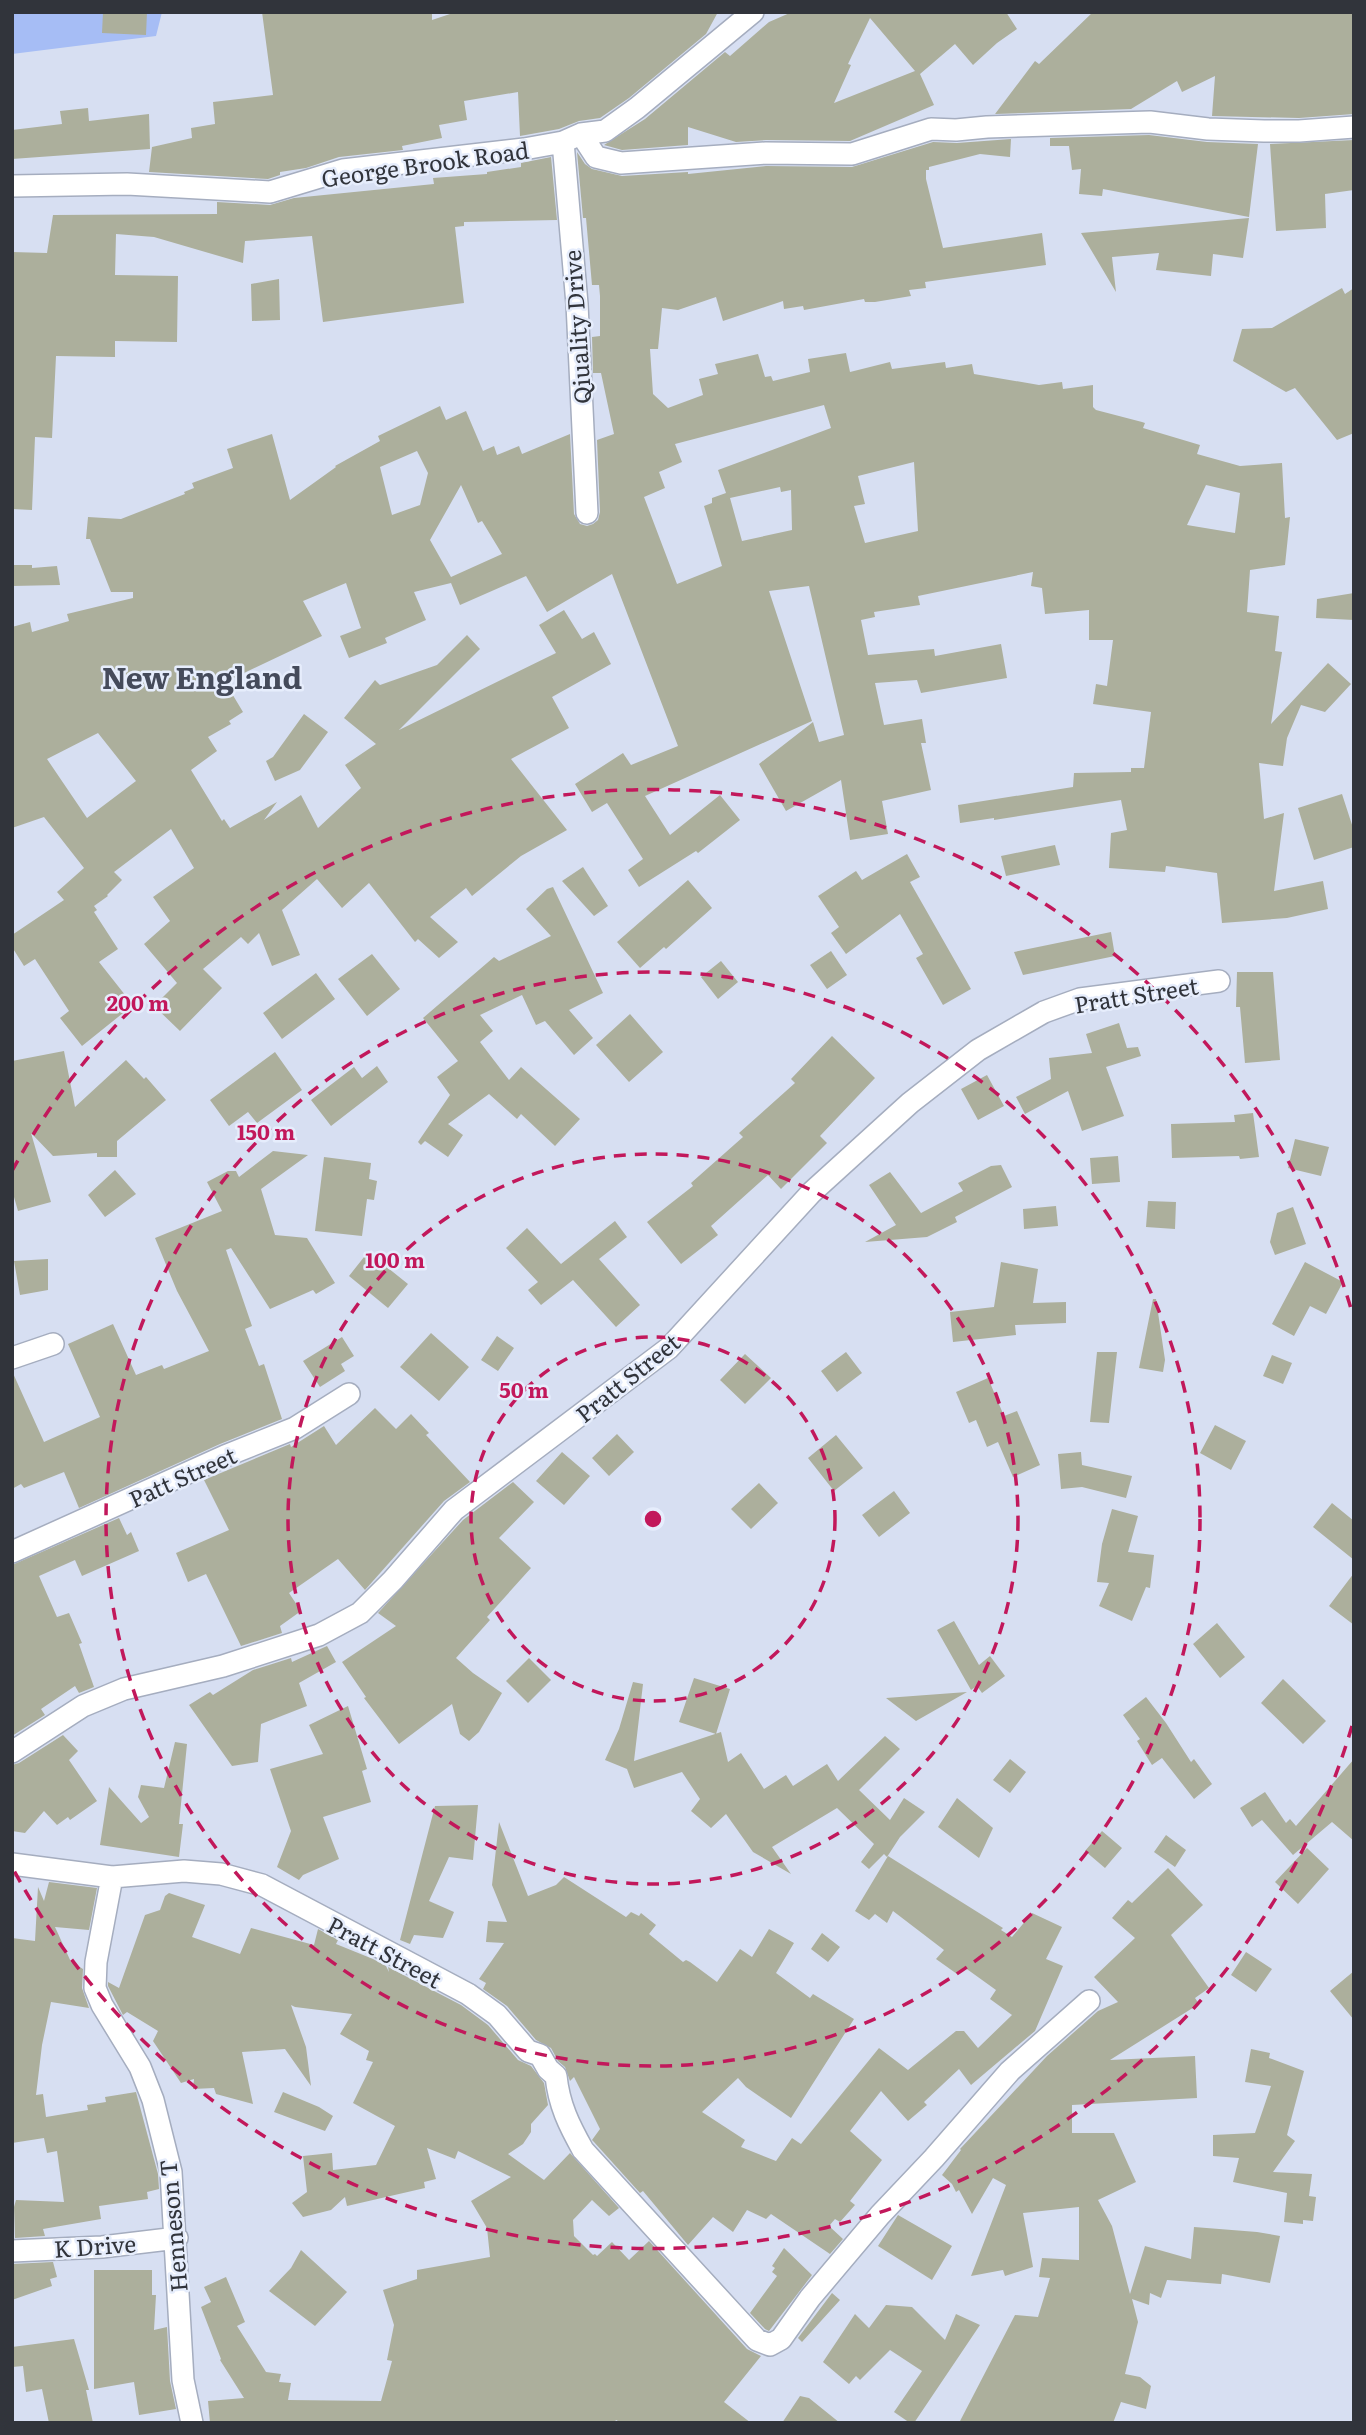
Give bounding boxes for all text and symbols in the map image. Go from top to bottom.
street label: George Brook Road [319,132,531,194]
street label: Qiuality Drive [554,249,598,405]
district label: New England [102,654,303,698]
street label: Pratt Street [1071,967,1201,1021]
text: 200 m [107,986,169,1017]
text: 150 m [237,1115,295,1146]
text: 100 m [365,1243,425,1274]
street label: Pratt Street [568,1324,687,1430]
text: 50 m [499,1373,549,1404]
street label: Patt Street [123,1437,242,1515]
centre of rings [641,1507,665,1531]
street label: Pratt Street [322,1907,449,1996]
street label: Henneson T [149,2158,195,2294]
street label: K Drive [53,2225,137,2265]

